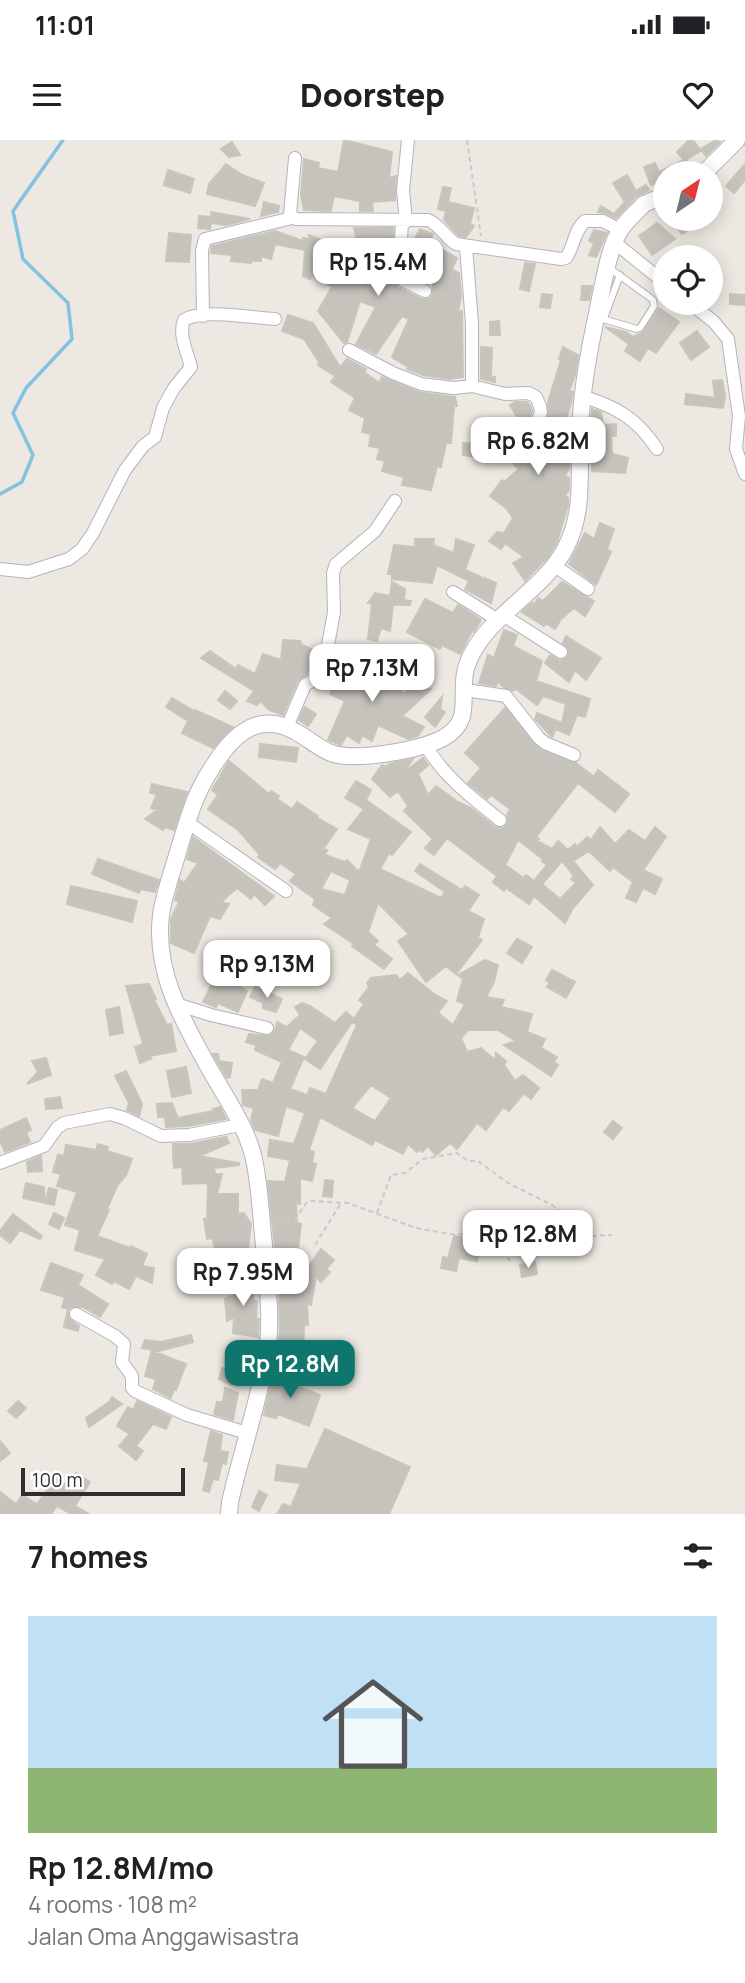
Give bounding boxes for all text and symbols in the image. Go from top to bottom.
text: 11:01 [35,7,95,43]
text: Doorstep [300,73,445,117]
icon: menu [28,76,66,114]
icon: heart [679,76,717,114]
north arrow [653,161,723,231]
map controls [653,161,723,315]
pin: Rp 15.4M [306,239,450,298]
text: Rp 15.4M [329,245,427,277]
button: locate [653,245,723,315]
pin: Rp 6.82M [466,418,610,477]
text: Rp 6.82M [487,424,589,456]
pin: Rp 7.13M [300,644,444,704]
text: Rp 7.13M [325,651,419,683]
pin: Rp 9.13M [195,940,339,1000]
text: Rp 9.13M [219,947,315,979]
pin: Rp 12.8M [456,1210,600,1270]
text: Rp 12.8M [479,1217,577,1249]
pin: Rp 7.95M [171,1248,315,1308]
text: Rp 7.95M [193,1255,293,1287]
pin: Rp 12.8M [218,1340,362,1400]
text: Rp 12.8M [241,1347,339,1379]
scale bar [21,1465,186,1497]
text: 100 m [32,1467,83,1493]
text: 7 homes [28,1536,148,1577]
icon: filters [679,1537,717,1575]
icon: home [310,1661,436,1787]
text: Rp 12.8M/mo [28,1847,214,1888]
text: 4 rooms · 108 m² [28,1888,197,1920]
text: Jalan Oma Anggawisastra [28,1920,299,1952]

